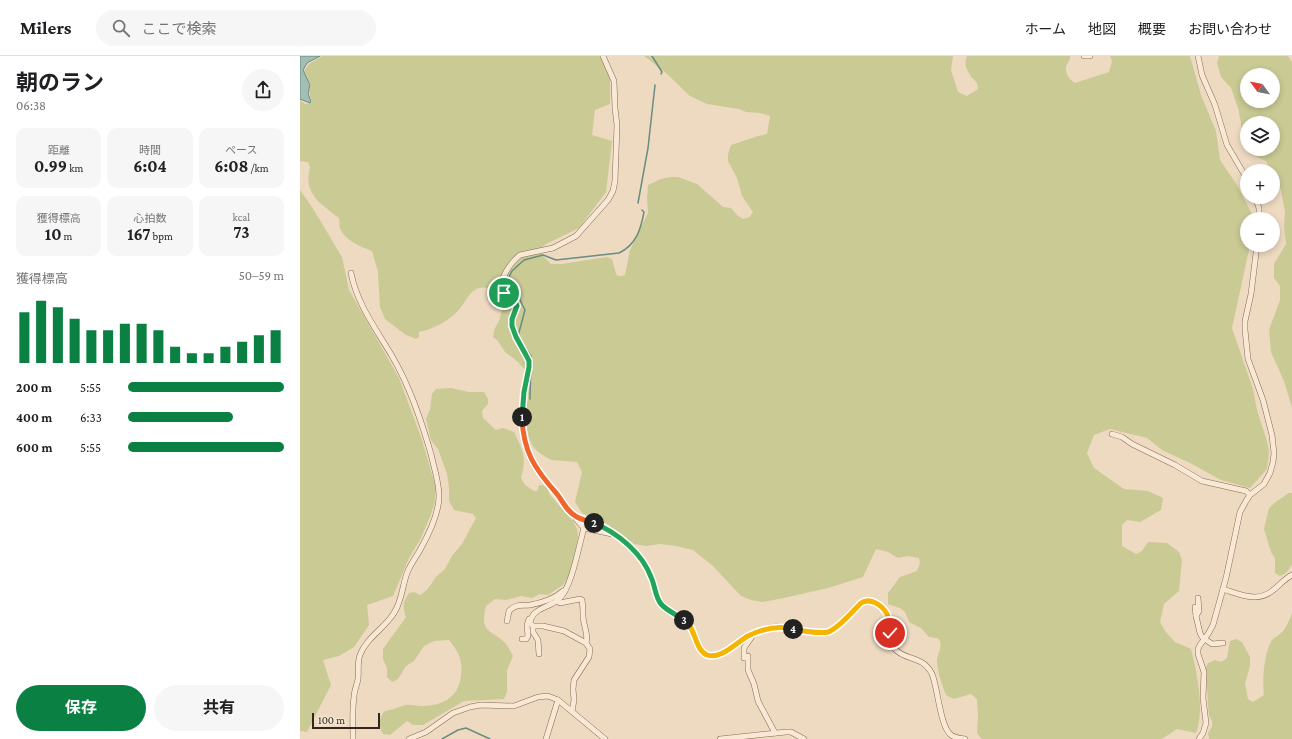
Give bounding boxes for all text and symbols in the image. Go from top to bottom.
search box [96,10,376,46]
text: Milers [20,17,72,38]
icon: search [110,17,132,39]
text: ここで検索 [142,21,217,37]
text: ホーム [1024,21,1066,37]
text: 地図 [1088,21,1116,37]
text: 概要 [1138,21,1166,37]
text: お問い合わせ [1188,21,1272,37]
north arrow [1240,68,1280,108]
map controls [1240,68,1280,252]
button: share [242,69,284,111]
text: 朝のラン [16,70,104,95]
text: 06:38 [16,98,46,113]
button: layers [1240,116,1280,156]
text: 距離 [48,144,70,156]
text: 時間 [139,144,161,156]
text: ペース [225,144,258,156]
text: 0.99 [34,157,67,176]
text: 6:04 [133,157,167,176]
text: 6:08 [214,157,248,176]
text: km [67,162,83,174]
text: /km [248,162,268,174]
button: + [1240,164,1280,204]
text: kcal [232,211,250,223]
text: 獲得標高 [37,212,81,224]
text: 心拍数 [133,212,166,224]
button: − [1240,212,1280,252]
text: 73 [233,223,250,242]
text: 10 [45,225,62,244]
text: 167 [127,225,150,244]
text: m [62,230,72,242]
text: bpm [150,230,173,242]
text: 50–59 m [239,268,284,283]
text: 獲得標高 [16,271,68,286]
pin [487,276,521,310]
icon: arrive [493,282,515,304]
text: 200 m [16,380,52,395]
text: 5:55 [80,380,101,395]
pin: 1 [512,407,532,427]
text: 400 m [16,410,52,425]
text: 6:33 [80,410,102,425]
text: 1 [520,411,524,423]
text: 600 m [16,440,52,455]
text: 5:55 [80,440,101,455]
pin: 2 [584,513,604,533]
text: 2 [591,517,597,529]
pin: 3 [674,610,694,630]
text: 3 [681,614,687,626]
pin [873,616,907,650]
pin: 4 [783,619,803,639]
icon: check [879,622,901,644]
text: 4 [790,623,796,635]
button: 保存 [16,685,146,731]
button: 共有 [154,685,284,731]
scale bar [312,711,380,730]
text: 100 m [318,714,345,726]

